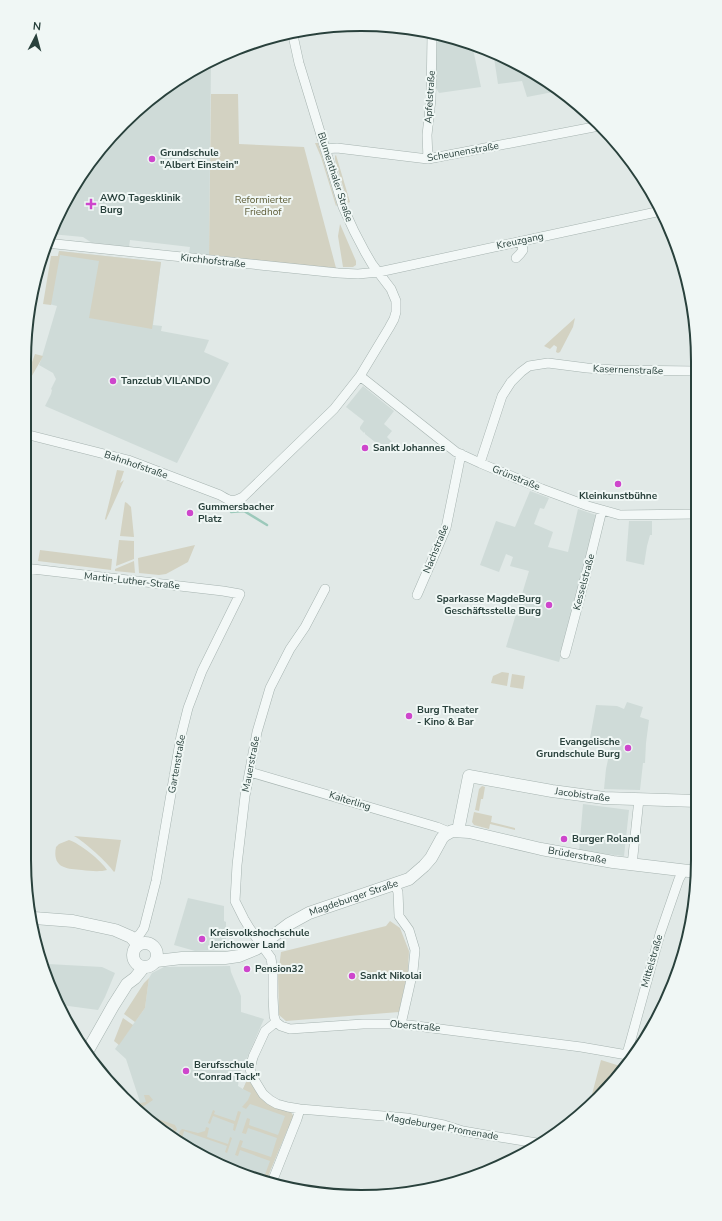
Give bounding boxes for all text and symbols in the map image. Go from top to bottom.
north arrow [16,16,56,56]
text: N [32,19,42,34]
street label: Apfelstraße [421,70,439,124]
street label: Blumenthaler Straße [314,130,356,224]
street label: Scheunenstraße [426,139,500,165]
place label: Grundschule "Albert Einstein" [160,146,239,172]
marker: Grundschule "Albert Einstein" [147,154,157,164]
place label: AWO Tagesklinik Burg [100,191,181,217]
park label: Reformierter Friedhof [235,193,292,219]
marker: AWO Tagesklinik Burg [85,198,97,210]
street label: Kreuzgang [495,229,545,253]
street label: Kirchhofstraße [180,251,246,271]
street label: Kasernenstraße [593,362,663,378]
place label: Tanzclub VILANDO [121,374,211,388]
marker: Tanzclub VILANDO [108,376,118,386]
place label: Sankt Johannes [373,441,445,455]
marker: Sankt Johannes [360,443,370,453]
street label: Bahnhofstraße [102,448,170,482]
street label: Grünstraße [490,462,542,494]
marker: Kleinkunstbühne [613,479,623,489]
place label: Kleinkunstbühne [579,489,658,503]
place label: Gummersbacher Platz [198,500,274,526]
marker: Gummersbacher Platz [185,508,195,518]
street label: Nachstraße [420,522,452,576]
street label: Kesselstraße [570,552,598,612]
street label: Martin-Luther-Straße [83,569,181,593]
place label: Sparkasse MagdeBurg Geschäftsstelle Burg [436,592,541,618]
marker: Sparkasse MagdeBurg Geschäftsstelle Burg [544,600,554,610]
place label: Burg Theater - Kino & Bar [417,703,478,729]
marker: Burg Theater - Kino & Bar [404,711,414,721]
street label: Gartenstraße [165,734,189,794]
street label: Mauerstraße [239,735,263,793]
place label: Evangelische Grundschule Burg [536,735,621,761]
marker: Evangelische Grundschule Burg [623,743,633,753]
street label: Jacobistraße [553,784,610,805]
street label: Kaiterling [327,788,373,814]
place label: Burger Roland [572,832,640,846]
marker: Burger Roland [559,834,569,844]
street label: Brüderstraße [547,843,608,868]
street label: Magdeburger Straße [307,876,400,919]
place label: Kreisvolkshochschule Jerichower Land [209,926,310,952]
street label: Mittelstraße [638,933,666,989]
marker: Kreisvolkshochschule Jerichower Land [197,934,207,944]
place label: Pension32 [255,962,304,976]
marker: Pension32 [242,964,252,974]
place label: Sankt Nikolai [360,969,422,983]
marker: Sankt Nikolai [347,971,357,981]
street label: Oberstraße [389,1017,441,1035]
place label: Berufsschule "Conrad Tack" [194,1058,260,1084]
marker: Berufsschule "Conrad Tack" [181,1066,191,1076]
street label: Magdeburger Promenade [384,1110,500,1144]

